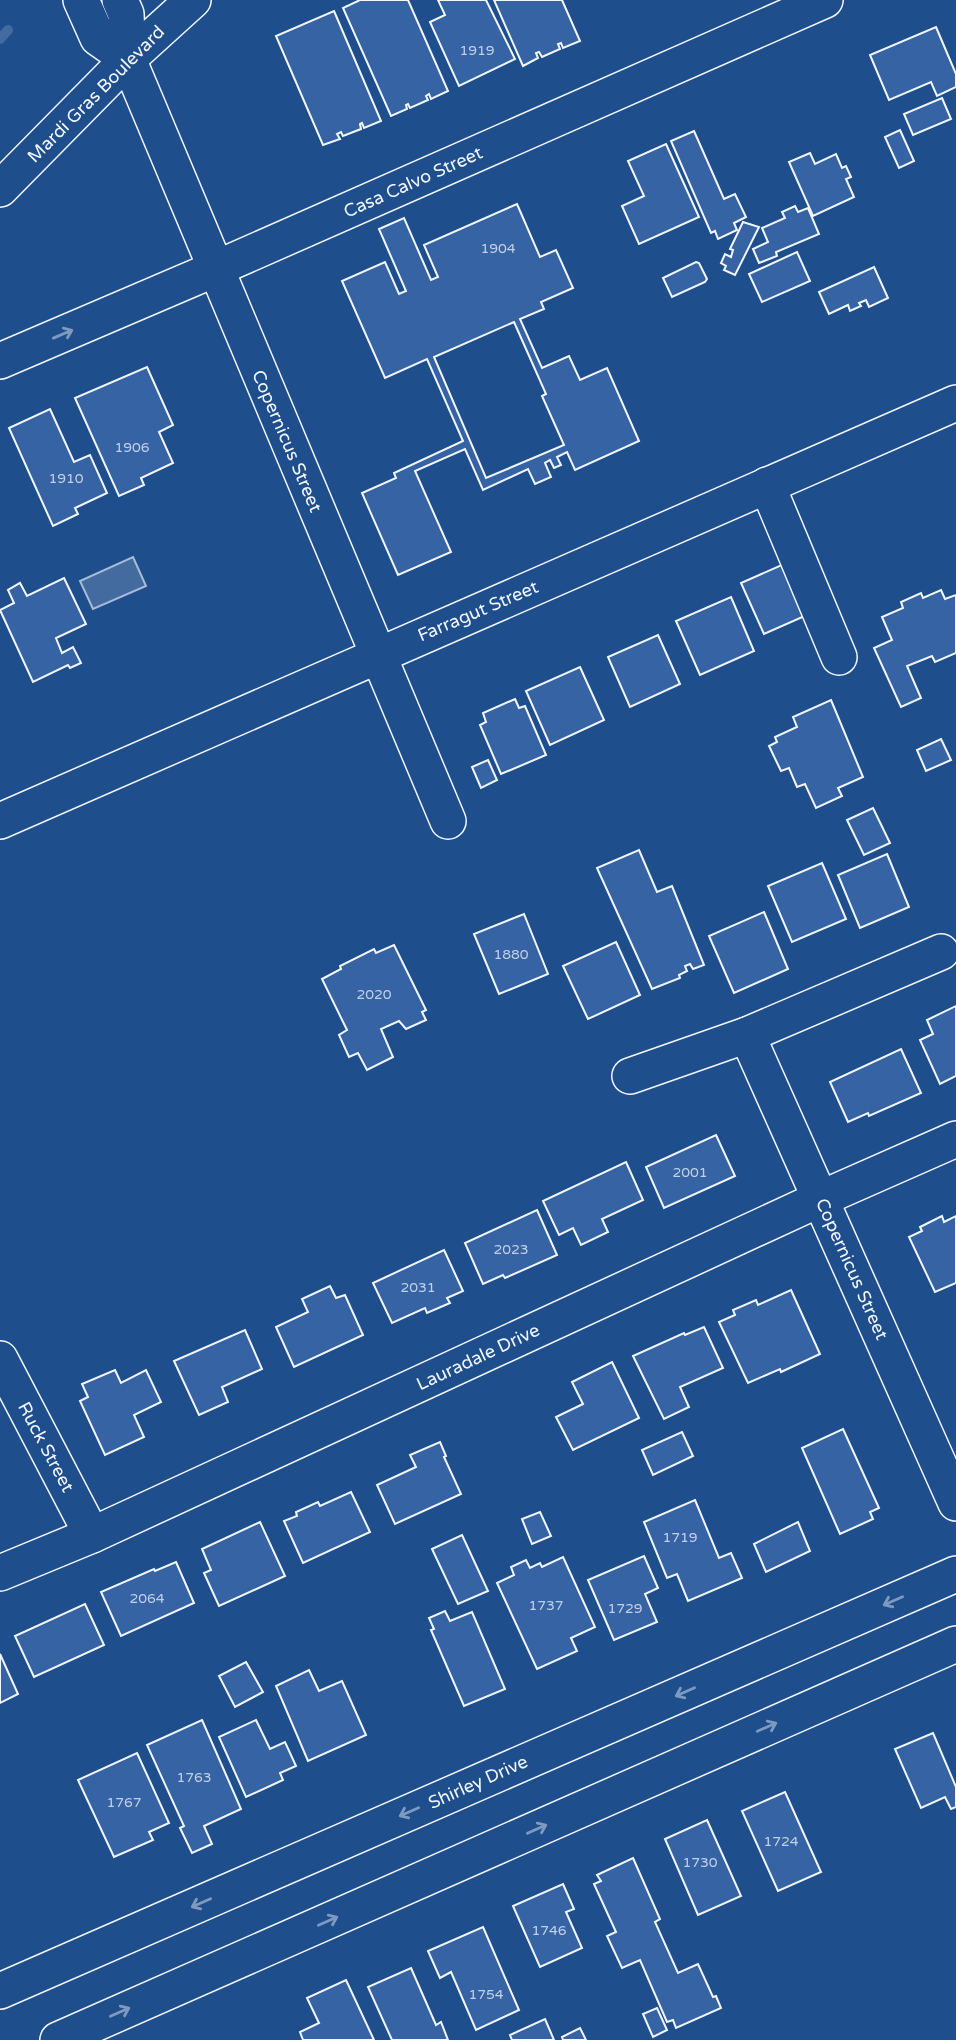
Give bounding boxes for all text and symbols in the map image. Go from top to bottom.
street label: Mardi Gras Boulevard [23,21,169,167]
house number: 1919 [459,42,495,59]
street label: Casa Calvo Street [340,141,486,222]
house number: 1904 [480,240,516,257]
one-way arrow [52,327,73,340]
street label: Copernicus Street [247,367,327,516]
house number: 1906 [114,439,150,456]
house number: 1910 [48,470,84,487]
street label: Farragut Street [414,576,542,646]
house number: 1880 [493,946,529,963]
house number: 2020 [356,986,392,1003]
house number: 2001 [672,1164,708,1181]
street label: Copernicus Street [811,1195,893,1343]
house number: 2023 [493,1241,529,1258]
house number: 2031 [400,1279,436,1296]
street label: Lauradale Drive [413,1319,543,1395]
street label: Ruck Street [13,1398,79,1496]
house number: 1719 [662,1529,698,1546]
house number: 2064 [129,1590,165,1607]
one-way arrow [883,1595,905,1608]
house number: 1737 [528,1597,564,1614]
house number: 1729 [607,1600,643,1617]
one-way arrow [675,1686,696,1699]
one-way arrow [756,1720,777,1733]
street label: Shirley Drive [425,1750,531,1814]
house number: 1763 [176,1769,212,1786]
house number: 1767 [106,1794,142,1811]
one-way arrow [399,1806,420,1819]
one-way arrow [525,1822,547,1835]
house number: 1724 [763,1833,799,1850]
house number: 1730 [682,1854,718,1871]
one-way arrow [190,1897,212,1910]
one-way arrow [317,1914,339,1927]
house number: 1746 [531,1922,567,1939]
house number: 1754 [468,1986,504,2003]
one-way arrow [109,2005,131,2018]

